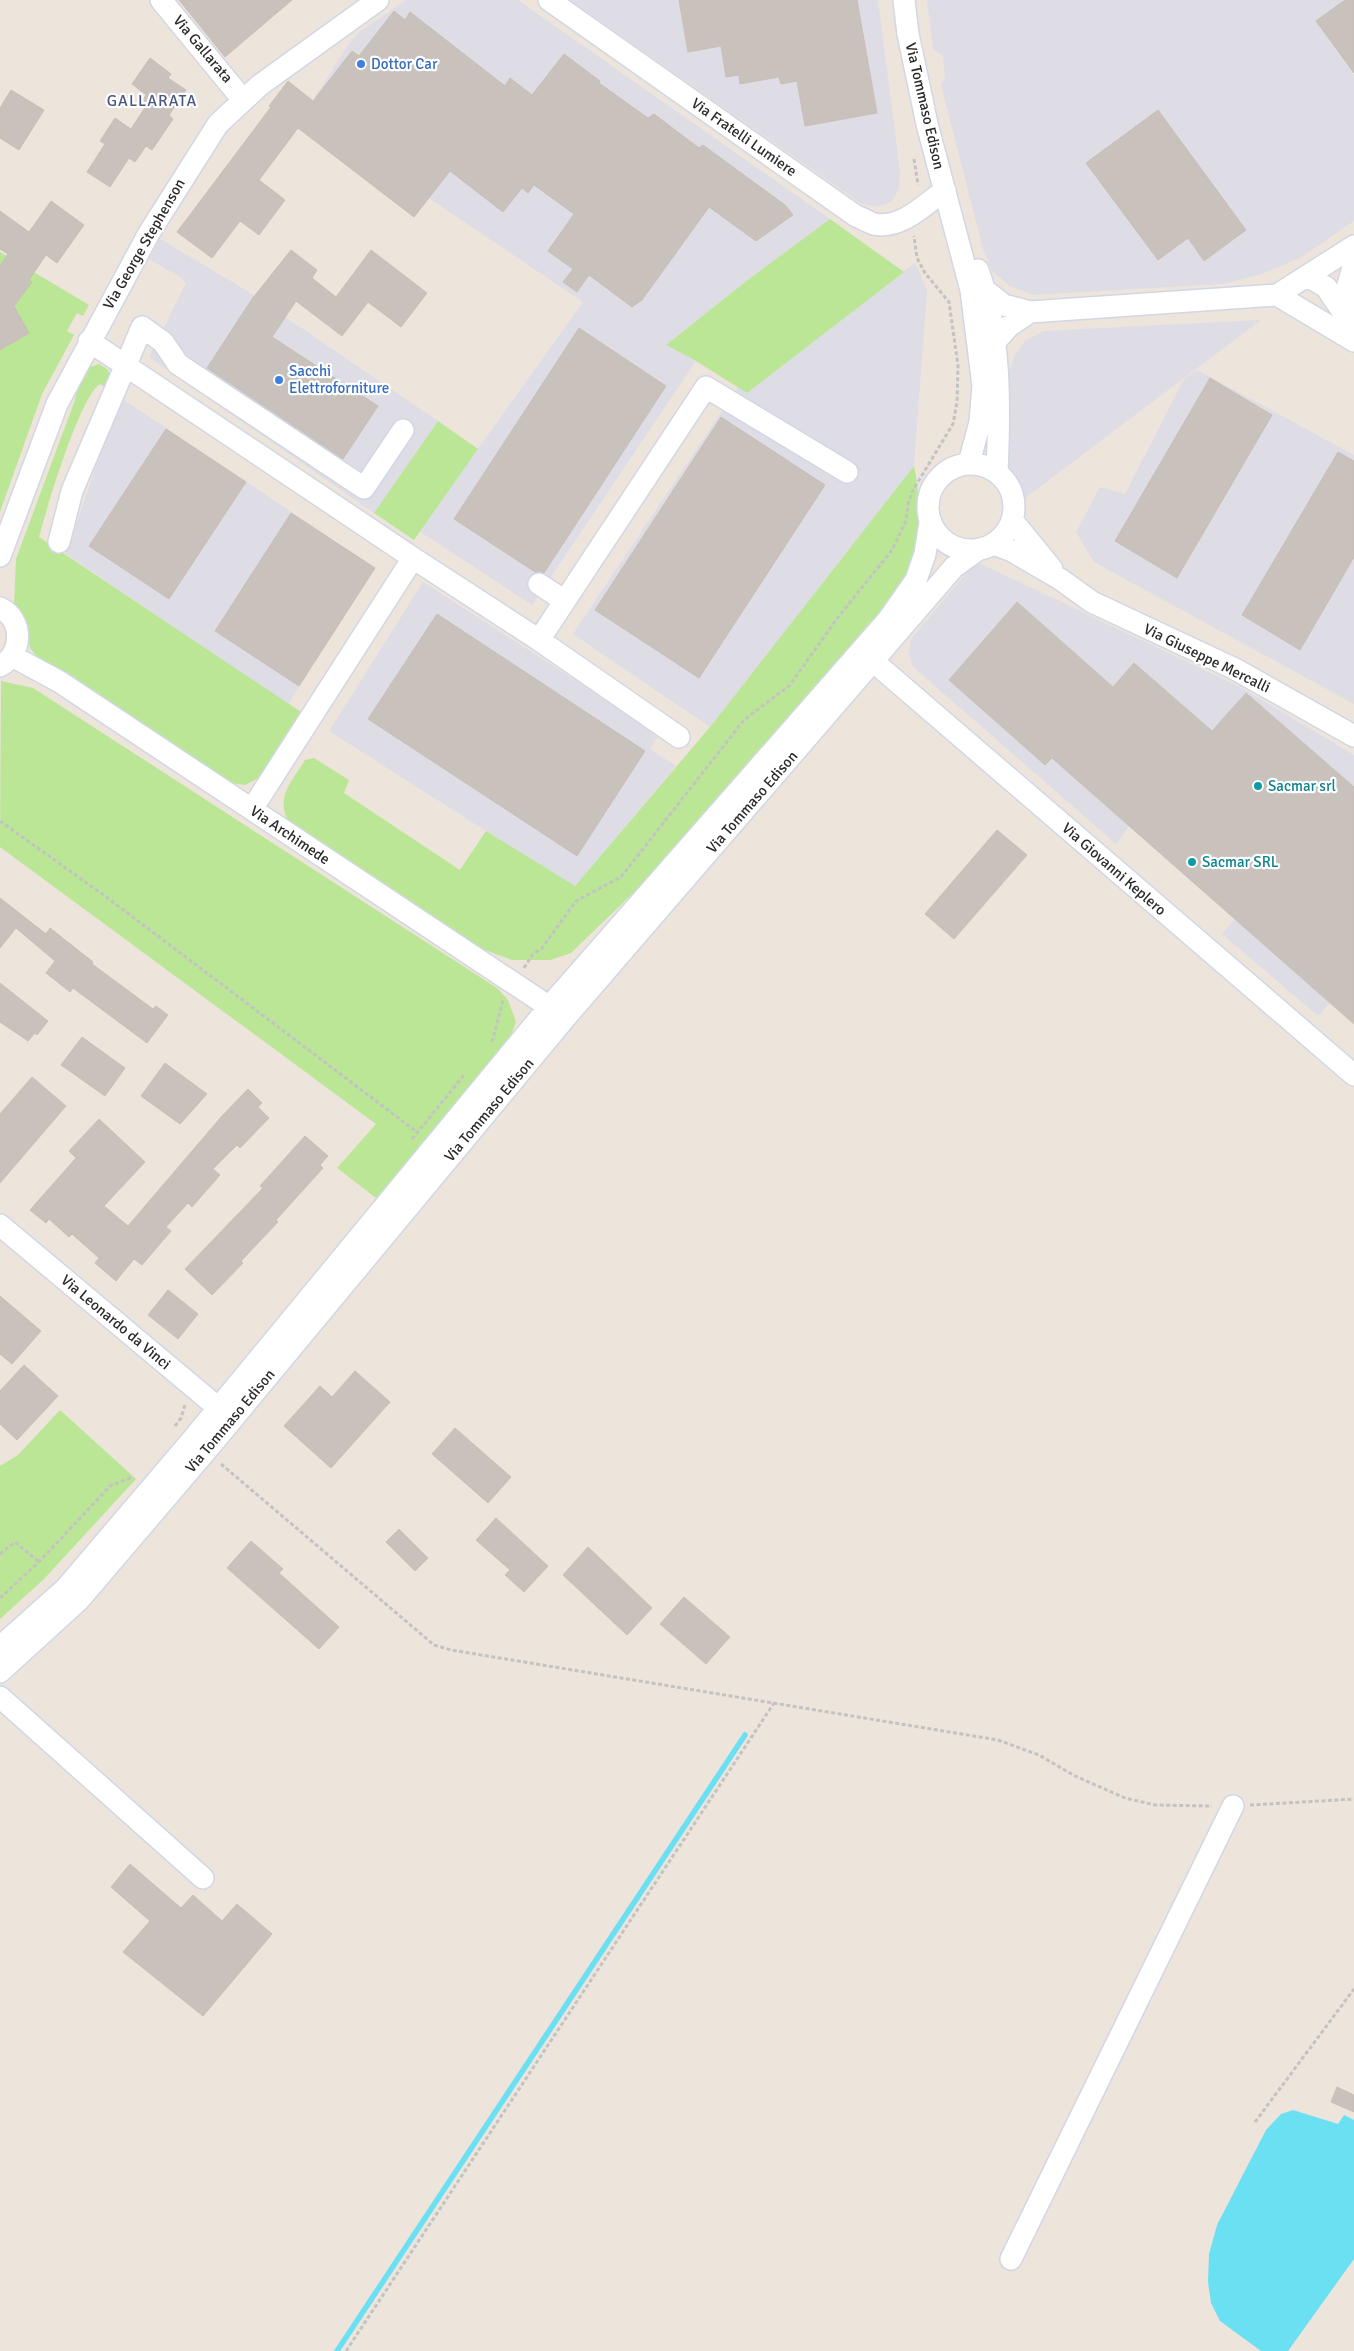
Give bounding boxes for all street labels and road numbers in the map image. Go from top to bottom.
street label: Via Gallarata [169,11,237,87]
street label: Via Tommaso Edison [902,41,948,171]
street label: Via Fratelli Lumiere [688,94,800,180]
street label: Via George Stephenson [99,175,189,313]
street label: Via Giuseppe Mercalli [1141,620,1273,696]
street label: Via Tommaso Edison [703,747,801,857]
street label: Via Archimede [247,802,333,868]
street label: Via Giovanni Keplero [1058,819,1170,919]
street label: Via Tommaso Edison [440,1055,538,1165]
street label: Via Leonardo da Vinci [58,1271,174,1373]
street label: Via Tommaso Edison [181,1366,279,1476]

